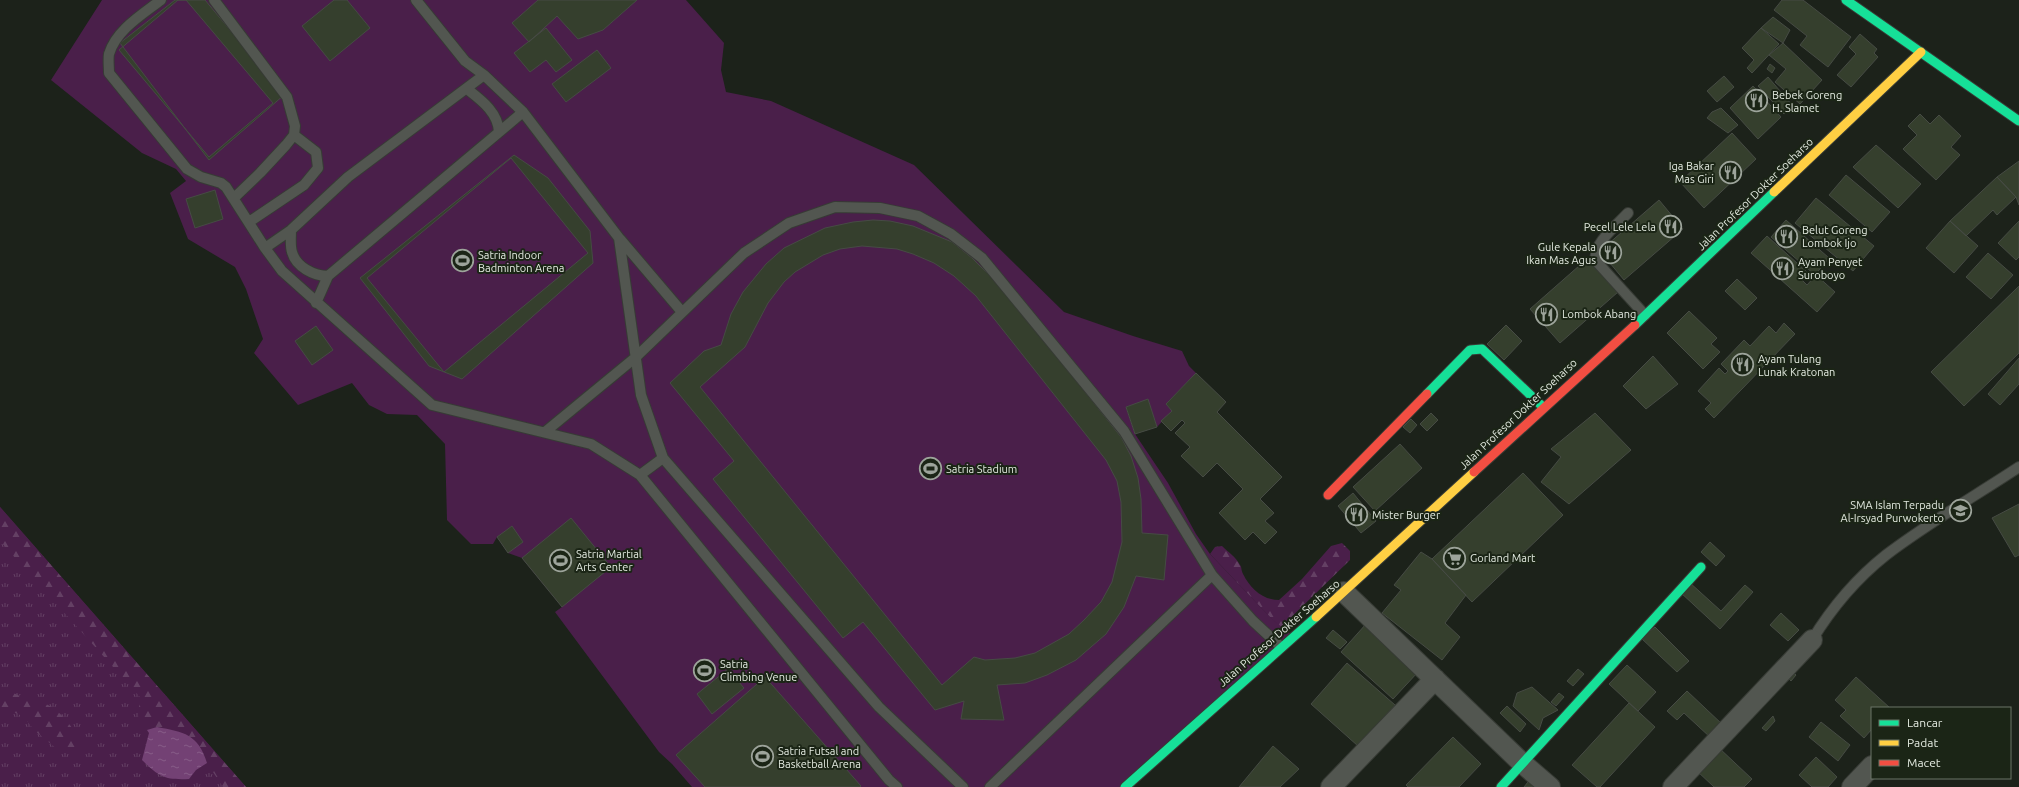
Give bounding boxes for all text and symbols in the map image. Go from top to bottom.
restaurant icon: Bebek Goreng H. Slamet [1744,88,1770,114]
place label: Bebek Goreng H. Slamet [1772,89,1842,114]
street label: Jalan Profesor Dokter Soeharso [1695,135,1815,253]
restaurant icon: Iga Bakar Mas Giri [1717,159,1743,185]
place label: Iga Bakar Mas Giri [1669,160,1715,185]
restaurant icon: Pecel Lele Lela [1658,214,1684,240]
place label: Pecel Lele Lela [1584,221,1656,233]
restaurant icon: Belut Goreng Lombok Ijo [1774,223,1800,249]
place label: Belut Goreng Lombok Ijo [1802,224,1868,249]
restaurant icon: Gule Kepala Ikan Mas Agus [1598,240,1624,266]
place label: Gule Kepala Ikan Mas Agus [1526,241,1596,266]
sports icon: Satria Indoor Badminton Arena [450,248,476,274]
place label: Satria Indoor Badminton Arena [478,249,564,274]
restaurant icon: Ayam Penyet Suroboyo [1769,255,1795,281]
place label: Ayam Penyet Suroboyo [1798,256,1863,281]
restaurant icon: Lombok Abang [1534,301,1560,327]
place label: Lombok Abang [1562,308,1636,320]
restaurant icon: Ayam Tulang Lunak Kratonan [1730,352,1756,378]
place label: Ayam Tulang Lunak Kratonan [1758,353,1835,378]
street label: Jalan Profesor Dokter Soeharso [1457,356,1579,472]
sports icon: Satria Stadium [917,456,943,482]
place label: Satria Stadium [946,463,1017,475]
school or university icon: SMA Islam Terpadu Al-Irsyad Purwokerto [1947,498,1973,524]
place label: SMA Islam Terpadu Al-Irsyad Purwokerto [1841,499,1944,524]
restaurant icon: Mister Burger [1343,502,1369,528]
place label: Mister Burger [1372,509,1441,521]
supermarket icon: Gorland Mart [1441,545,1467,571]
sports icon: Satria Martial Arts Center [548,547,574,573]
place label: Satria Martial Arts Center [576,548,642,573]
place label: Gorland Mart [1470,552,1536,564]
street label: Jalan Profesor Dokter Soeharso [1216,577,1342,689]
sports icon: Satria Climbing Venue [691,657,717,683]
place label: Satria Climbing Venue [720,658,797,683]
legend [1871,707,2011,779]
text: Lancar [1907,716,1943,729]
text: Padat [1907,736,1938,749]
sports icon: Satria Futsal and Basketball Arena [749,744,775,770]
place label: Satria Futsal and Basketball Arena [778,745,861,770]
text: Macet [1907,756,1941,769]

